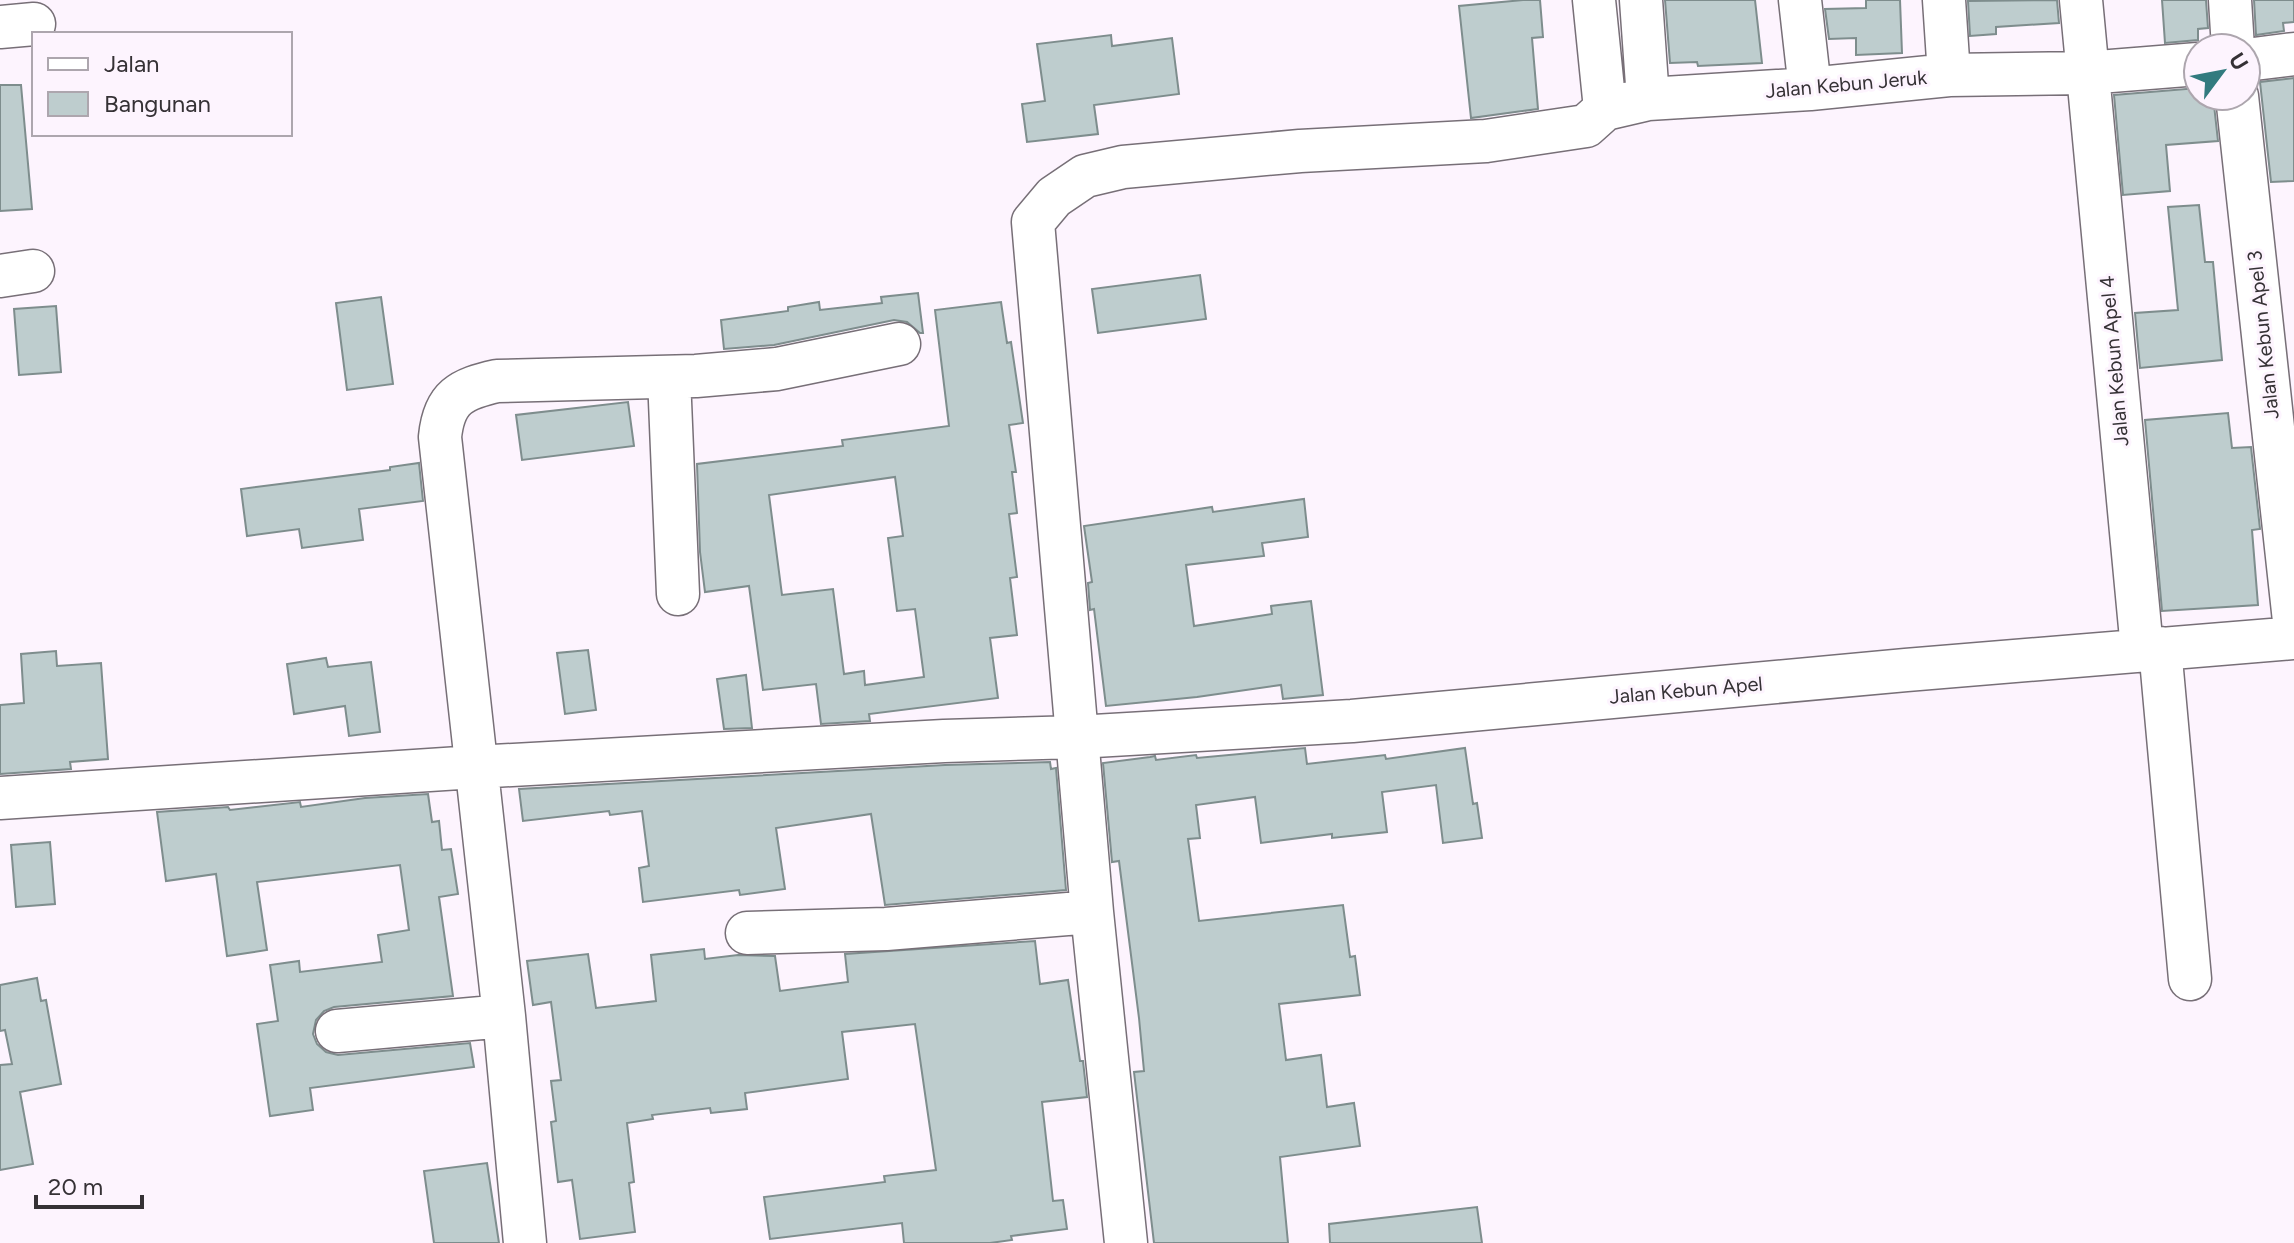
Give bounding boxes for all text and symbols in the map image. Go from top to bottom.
legend [32,32,292,136]
north arrow [2182,32,2262,112]
text: U [2223,48,2254,75]
text: Jalan [104,49,160,78]
street label: Jalan Kebun Jeruk [1764,65,1928,103]
text: Bangunan [104,89,211,118]
street label: Jalan Kebun Apel 3 [2242,249,2284,421]
street label: Jalan Kebun Apel 4 [2095,275,2133,447]
street label: Jalan Kebun Apel [1608,671,1764,709]
scale bar [36,1159,142,1209]
text: 20 m [48,1172,103,1201]

